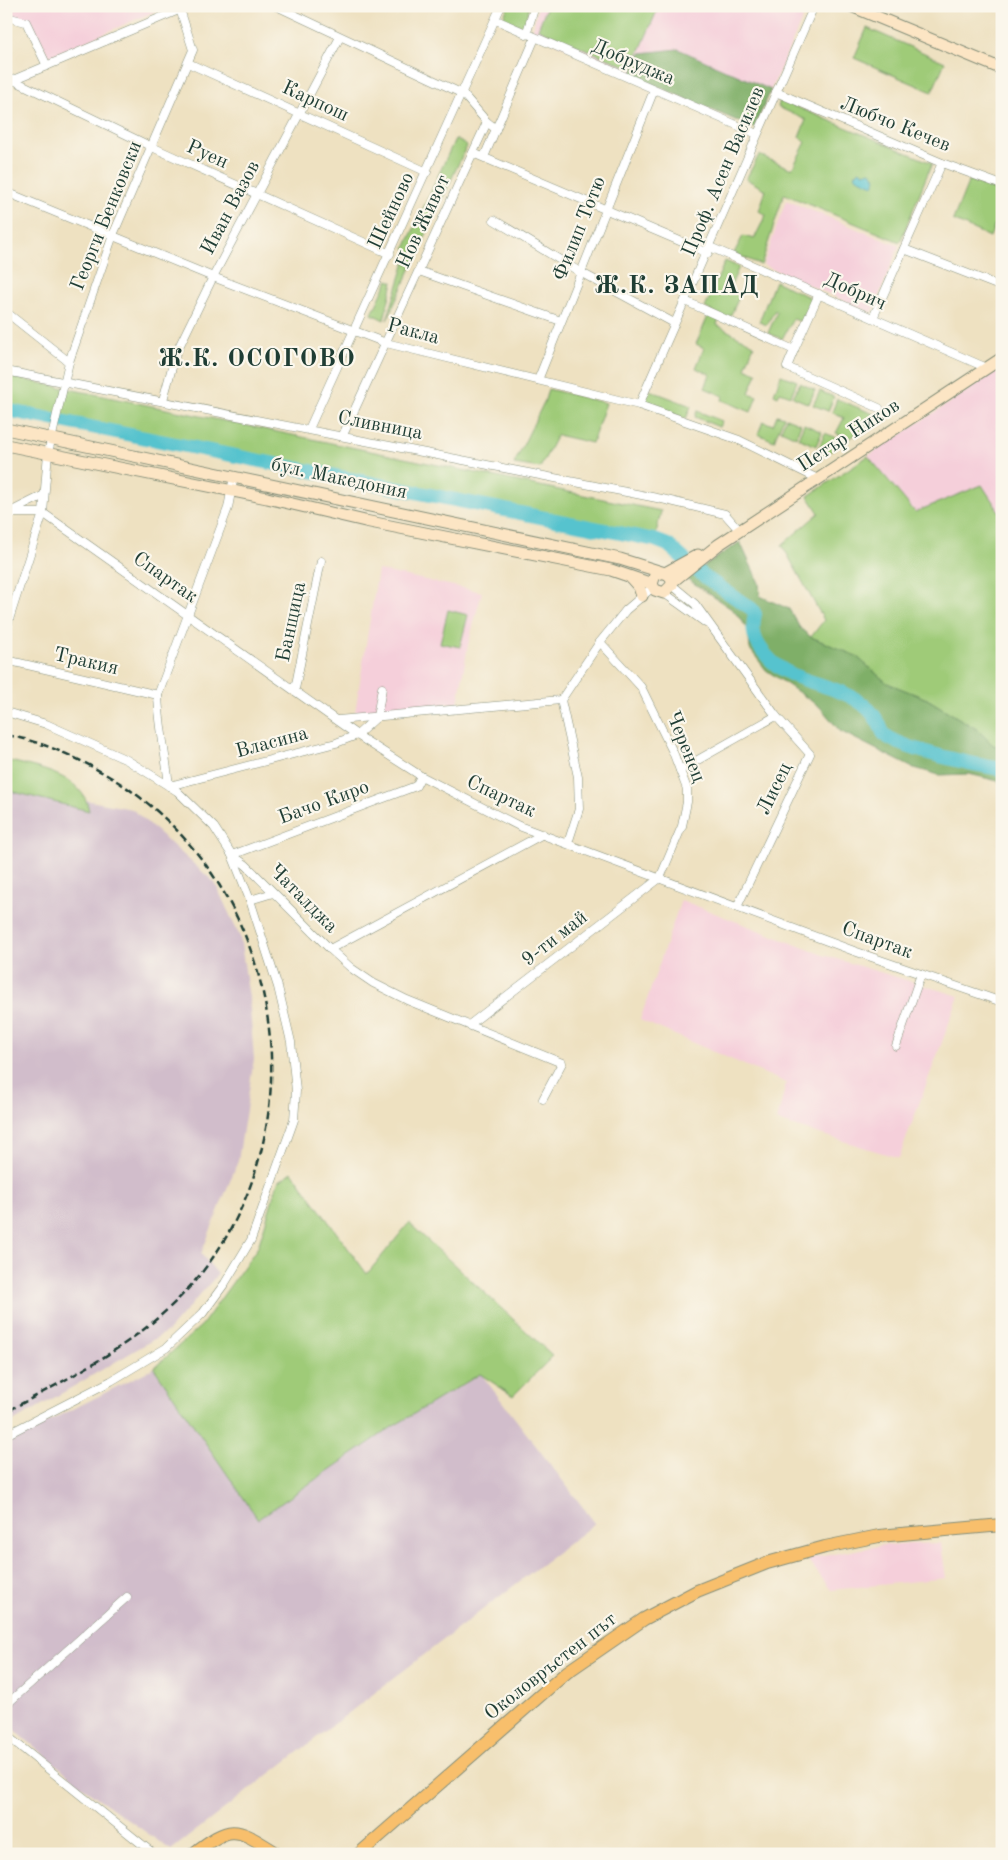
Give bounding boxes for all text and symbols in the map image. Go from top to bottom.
street label: Добруджа [588,37,678,89]
street label: Карпош [279,78,351,126]
street label: Проф. Асен Василев [679,84,769,260]
street label: Любчо Кечев [837,94,953,156]
street label: Руен [183,137,231,173]
street label: Георги Бенковски [68,138,146,294]
street label: Иван Вазов [198,158,264,258]
street label: Шейново [366,169,418,253]
street label: Нов Живот [394,172,454,272]
street label: Филип Тотю [550,174,610,284]
street label: Добрич [821,269,889,315]
district label: Ж.К. ЗАПАД [594,274,760,299]
street label: Ракла [385,315,442,349]
district label: Ж.К. ОСОГОВО [158,347,356,372]
street label: Петър Ников [794,396,904,476]
street label: Сливница [336,408,424,444]
street label: бул. Македония [269,455,409,503]
street label: Спартак [129,549,201,607]
street label: Банщица [274,580,310,664]
street label: Тракия [52,645,120,679]
street label: Черенец [662,709,708,785]
street label: Власина [234,724,310,762]
street label: Лисец [754,760,796,818]
street label: Спартак [463,772,539,822]
street label: Бачо Киро [276,777,372,829]
street label: Чаталджа [265,861,341,937]
street label: 9-ти май [519,907,591,971]
street label: Спартак [839,919,915,963]
street label: Околовръстен път [481,1609,621,1725]

